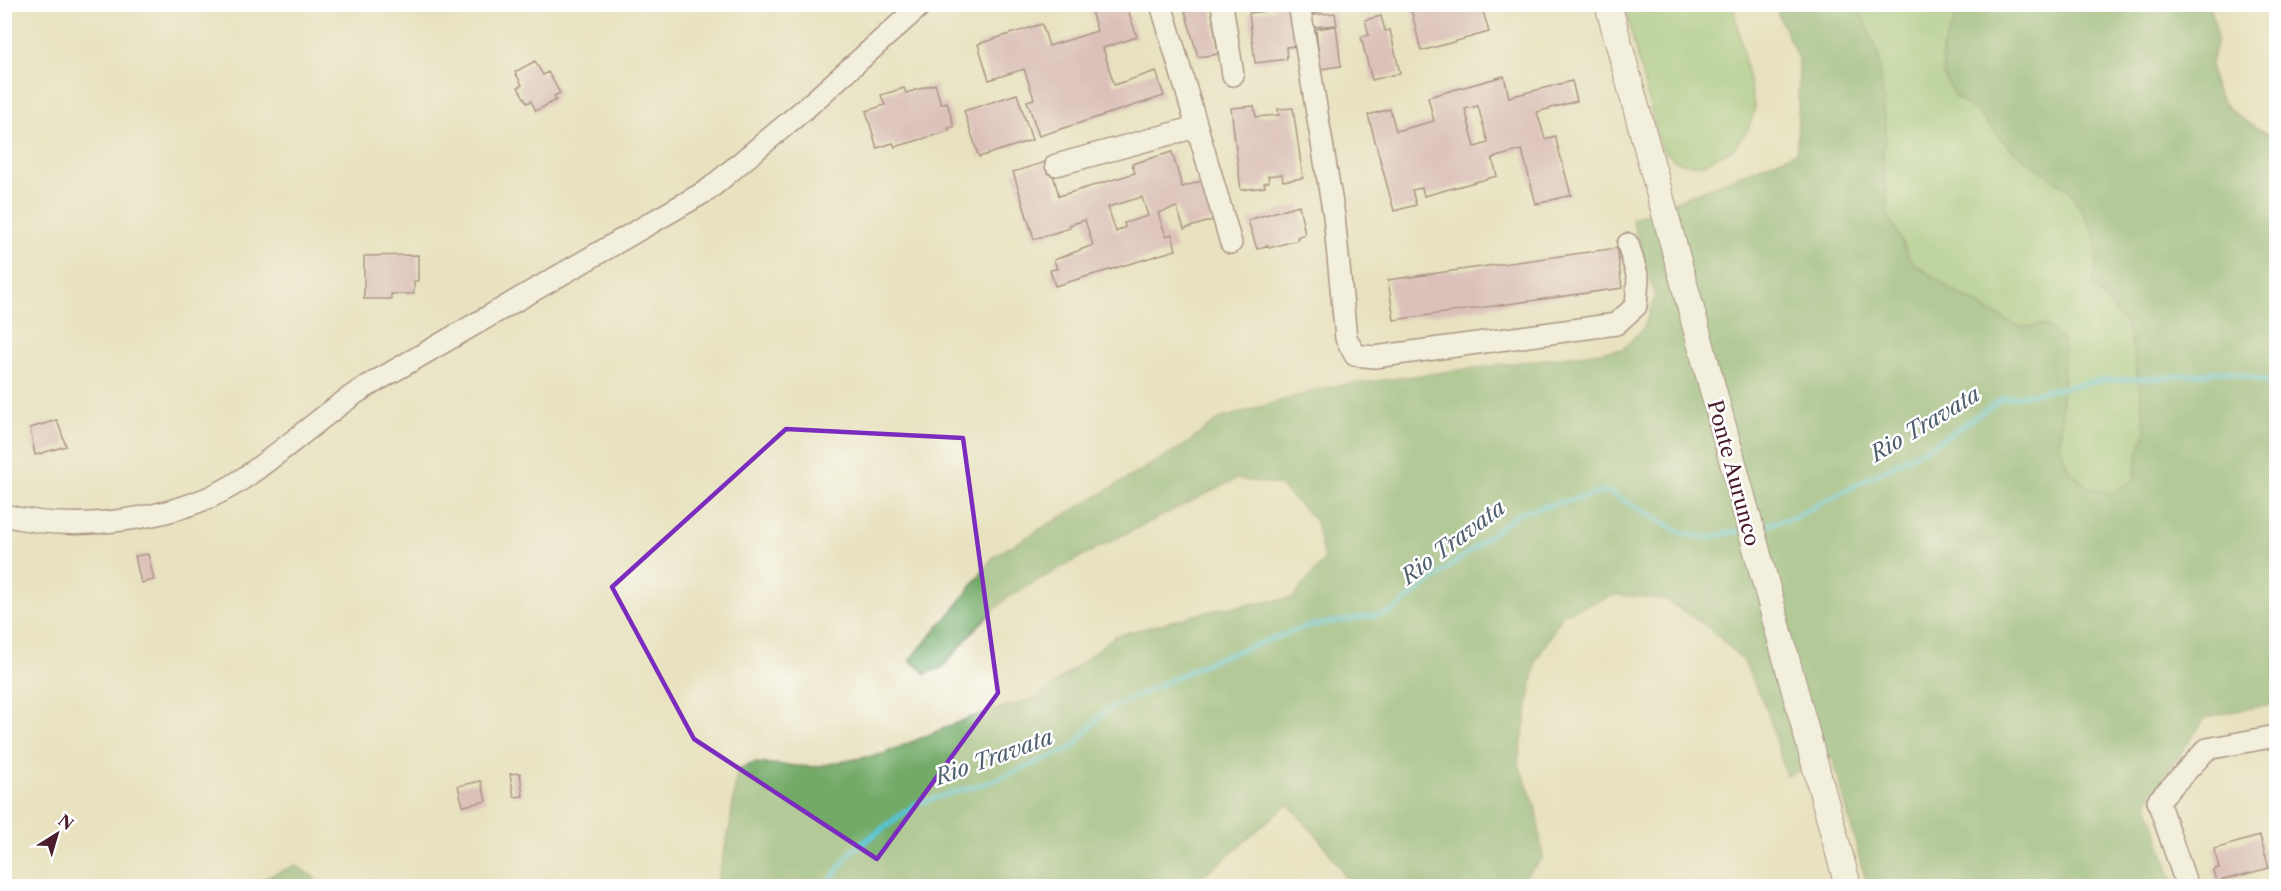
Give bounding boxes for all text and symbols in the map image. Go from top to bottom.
water label: Rio Travata [1863,381,1985,468]
street label: Ponte Aurunco [1702,397,1766,549]
water label: Rio Travata [1394,494,1510,591]
water label: Rio Travata [929,723,1057,792]
north arrow [27,804,87,864]
text: N [54,810,78,834]

